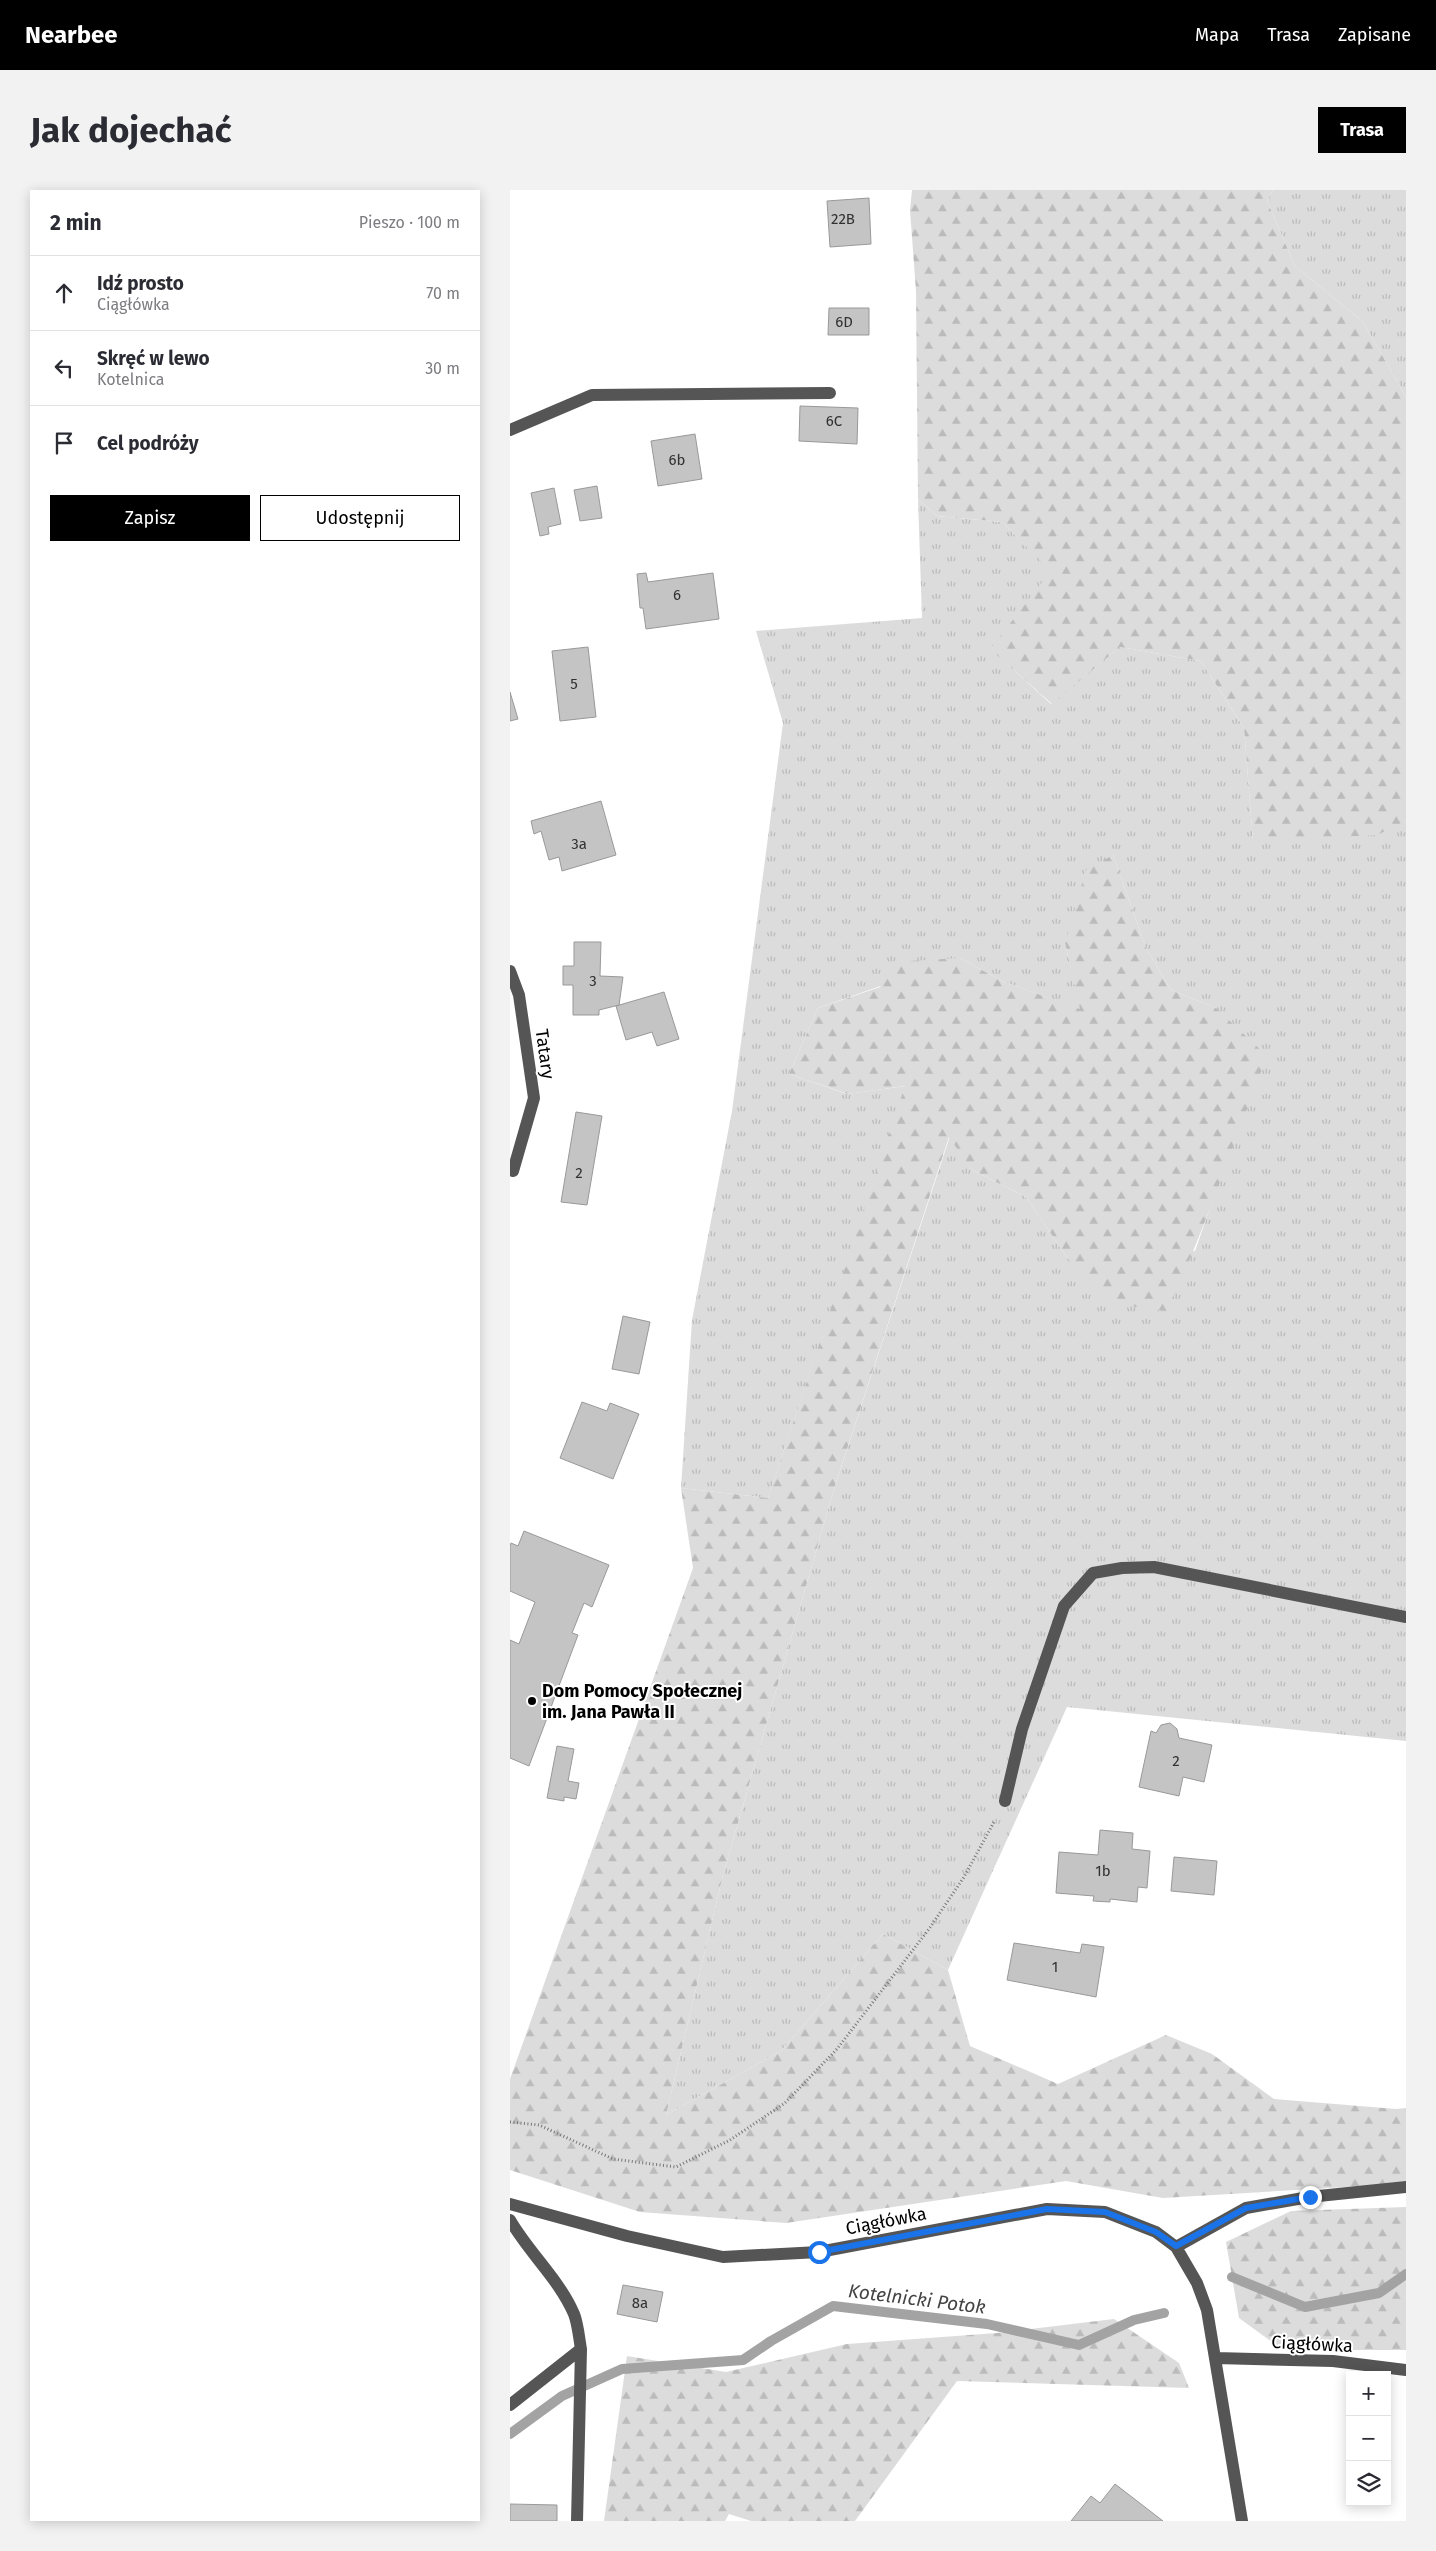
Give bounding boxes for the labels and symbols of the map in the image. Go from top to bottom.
house number: 22B [831,210,855,228]
house number: 6D [835,313,853,331]
house number: 6C [826,412,843,430]
house number: 6b [669,451,685,469]
house number: 6 [673,586,681,604]
house number: 5 [570,675,578,693]
house number: 3a [571,835,587,853]
house number: 3 [589,972,597,990]
street label: Tatary [531,1028,559,1081]
house number: 2 [575,1164,583,1182]
place label: Dom Pomocy Społecznej im. Jana Pawła II [542,1680,742,1723]
marker: Dom Pomocy Społecznej im. Jana Pawła II [526,1695,538,1707]
house number: 2 [1172,1752,1180,1770]
house number: 1b [1095,1862,1111,1880]
house number: 1 [1052,1958,1058,1976]
route end [1299,2186,1322,2209]
street label: Ciągłówka [844,2202,928,2240]
route start [808,2241,831,2264]
water label: Kotelnicki Potok [847,2279,987,2319]
house number: 8a [632,2294,648,2312]
street label: Ciągłówka [1271,2331,1353,2357]

